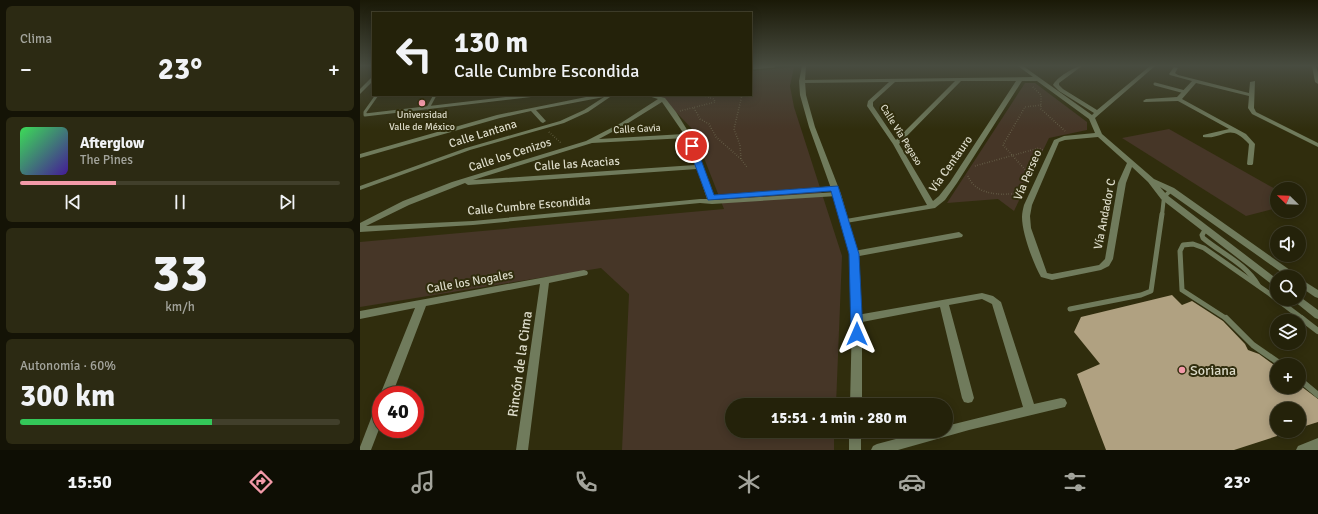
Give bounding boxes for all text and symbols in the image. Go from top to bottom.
text: 130 m [454,26,528,60]
icon: left [388,28,440,80]
text: Clima [20,31,52,47]
text: 23° [158,51,202,88]
text: − [20,56,32,83]
text: + [328,56,340,83]
text: Calle Cumbre Escondida [454,60,639,82]
marker: Universidad Valle de México [417,98,427,108]
street label: Calle Vía Pegaso [877,102,925,168]
place label: Universidad Valle de México [389,109,455,133]
street label: Calle Lantana [447,117,519,151]
street label: Calle Gavia [613,122,661,136]
pin [675,129,709,163]
street label: Vía Centauro [926,133,976,195]
text: Afterglow [80,134,144,152]
street label: Calle los Cenizos [467,135,553,175]
icon: arrive [681,135,703,157]
street label: Vía Perseo [1011,148,1045,202]
text: The Pines [80,152,133,168]
street label: Calle las Acacias [534,154,620,174]
street label: Vía Andador C [1091,177,1119,251]
north arrow [1270,182,1306,218]
map controls [1270,182,1306,438]
icon: previous [62,191,84,213]
icon: pause [169,191,191,213]
icon: next [276,191,298,213]
street label: Calle Cumbre Escondida [467,193,591,219]
button: sound [1270,226,1306,262]
text: 33 [152,241,208,305]
street label: Calle los Nogales [426,267,514,297]
button: search [1270,270,1306,306]
text: km/h [165,299,195,315]
street label: Rincón de la Cima [504,310,536,418]
position arrow [836,313,878,355]
button: layers [1270,314,1306,350]
text: Autonomía · 60% [20,358,116,374]
button: + [1270,358,1306,394]
place label: Soriana [1190,362,1236,379]
marker: Soriana [1177,365,1187,375]
text: 300 km [20,378,115,415]
speed limit sign: 40 [372,386,424,438]
button: − [1270,402,1306,438]
text: 15:51 · 1 min · 280 m [771,409,907,427]
icon: directions [247,468,275,496]
icon: music [409,468,437,496]
icon: phone [572,468,600,496]
icon: climate [735,468,763,496]
icon: car [898,468,926,496]
icon: filters [1061,468,1089,496]
text: 15:50 [67,471,112,493]
text: 23° [1224,471,1251,493]

